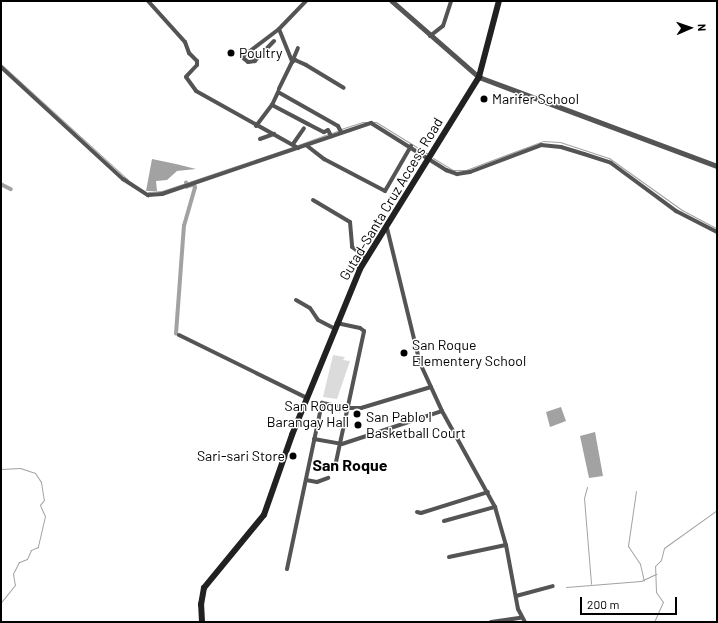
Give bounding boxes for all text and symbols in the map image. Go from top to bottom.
north arrow [670,8,710,48]
text: N [696,24,709,31]
place label: Poultry [239,45,282,61]
marker: Poultry [226,48,236,58]
place label: Marifer School [492,91,579,107]
marker: Marifer School [479,94,489,104]
street label: Gutad-Santa Cruz Access Road [336,115,446,283]
place label: San Roque Elementery School [412,337,526,370]
marker: San Roque Elementery School [399,348,409,358]
place label: San Roque Barangay Hall [267,398,349,430]
marker: San Roque Barangay Hall [352,409,362,419]
place label: San Pablo I Basketball Court [366,409,466,442]
marker: San Pablo I Basketball Court [353,420,363,430]
place label: Sari-sari Store [197,448,285,464]
marker: Sari-sari Store [288,451,298,461]
district label: San Roque [313,455,387,475]
scale bar [582,589,679,615]
text: 200 m [587,597,619,611]

